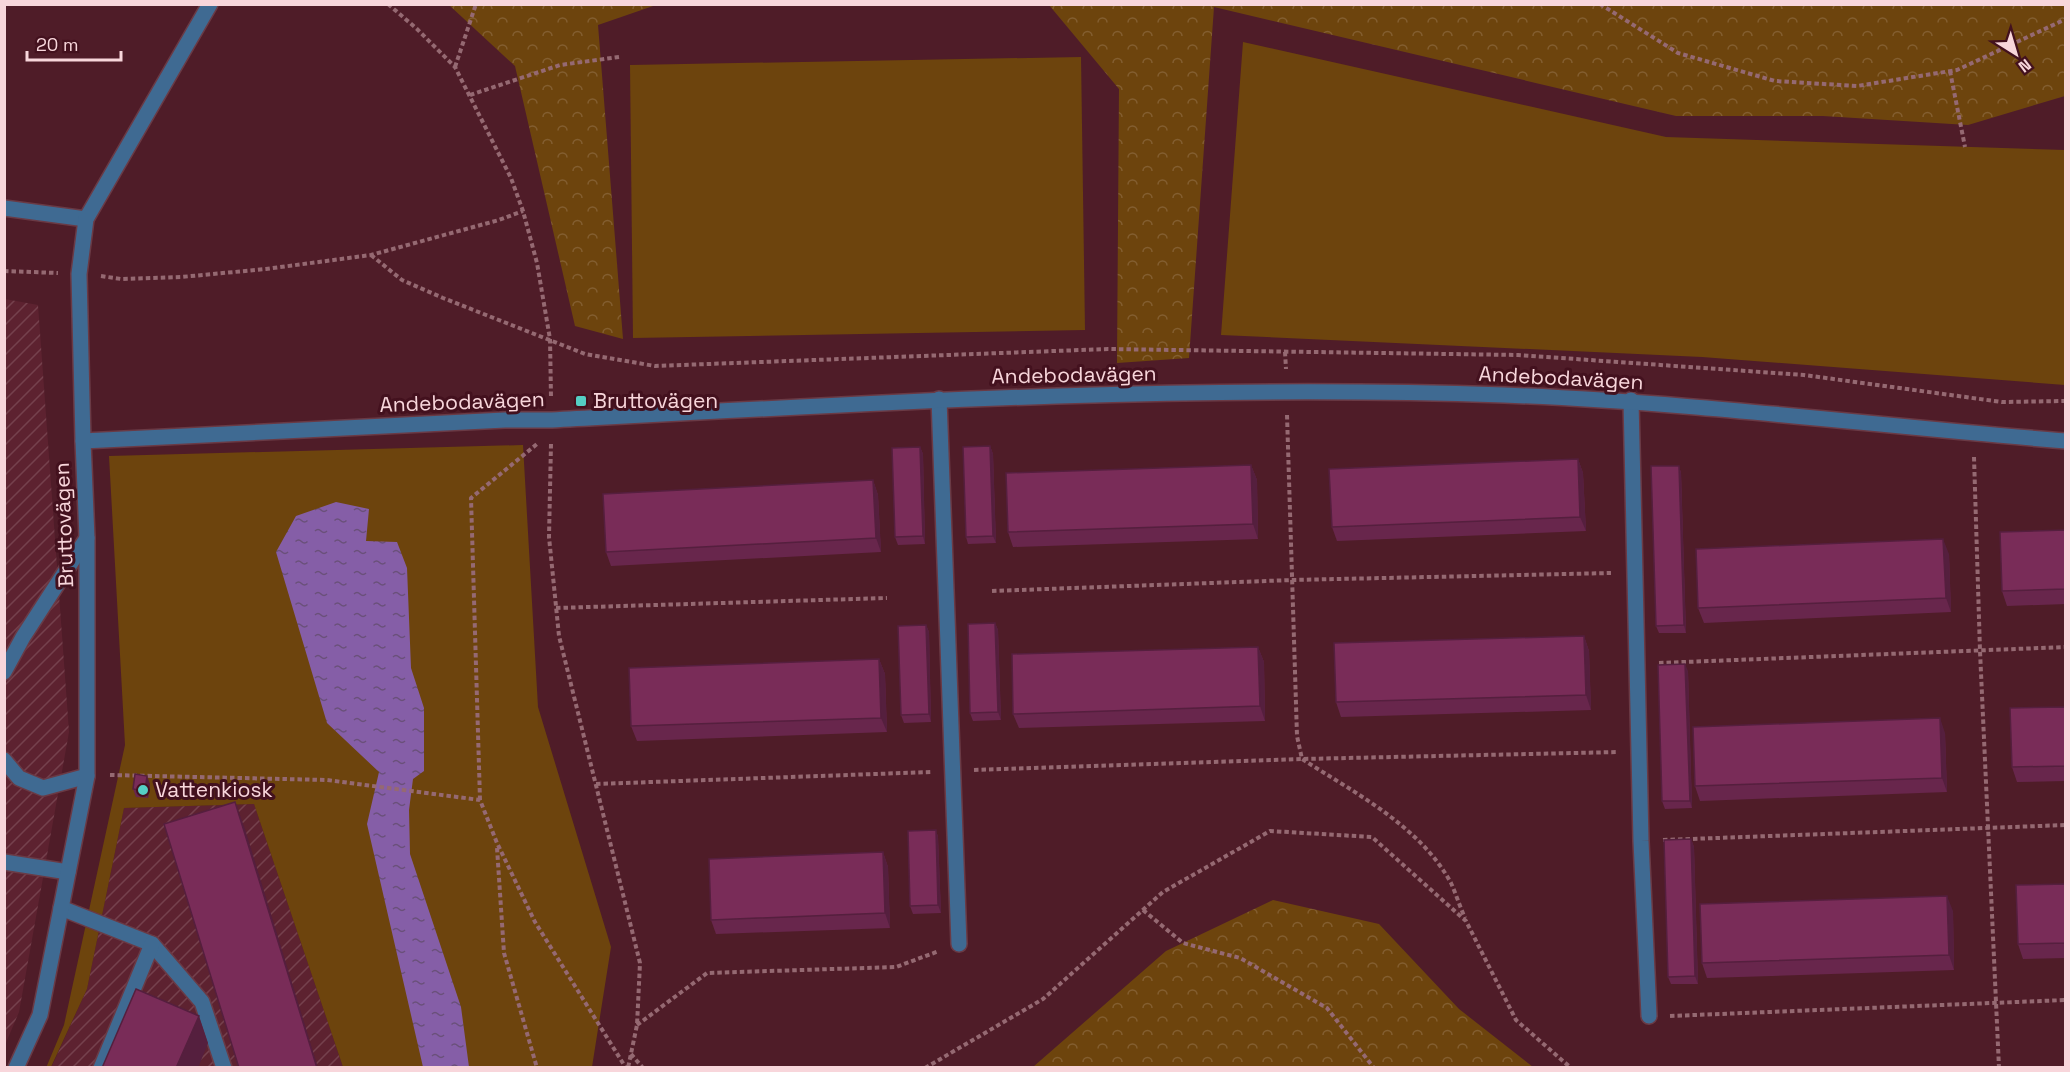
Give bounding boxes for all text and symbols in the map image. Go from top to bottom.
scale bar [27,24,122,62]
north arrow [1986,24,2046,84]
text: 20 m [36,33,79,56]
text: N [2014,54,2035,77]
street label: Andebodavägen [991,360,1157,389]
street label: Andebodavägen [1478,360,1644,395]
street label: Andebodavägen [379,385,545,418]
place label: Bruttovägen [593,387,718,414]
marker: Bruttovägen [574,394,588,408]
street label: Bruttovägen [48,462,79,588]
place label: Vattenkiosk [155,776,273,803]
marker: Vattenkiosk [136,783,150,797]

